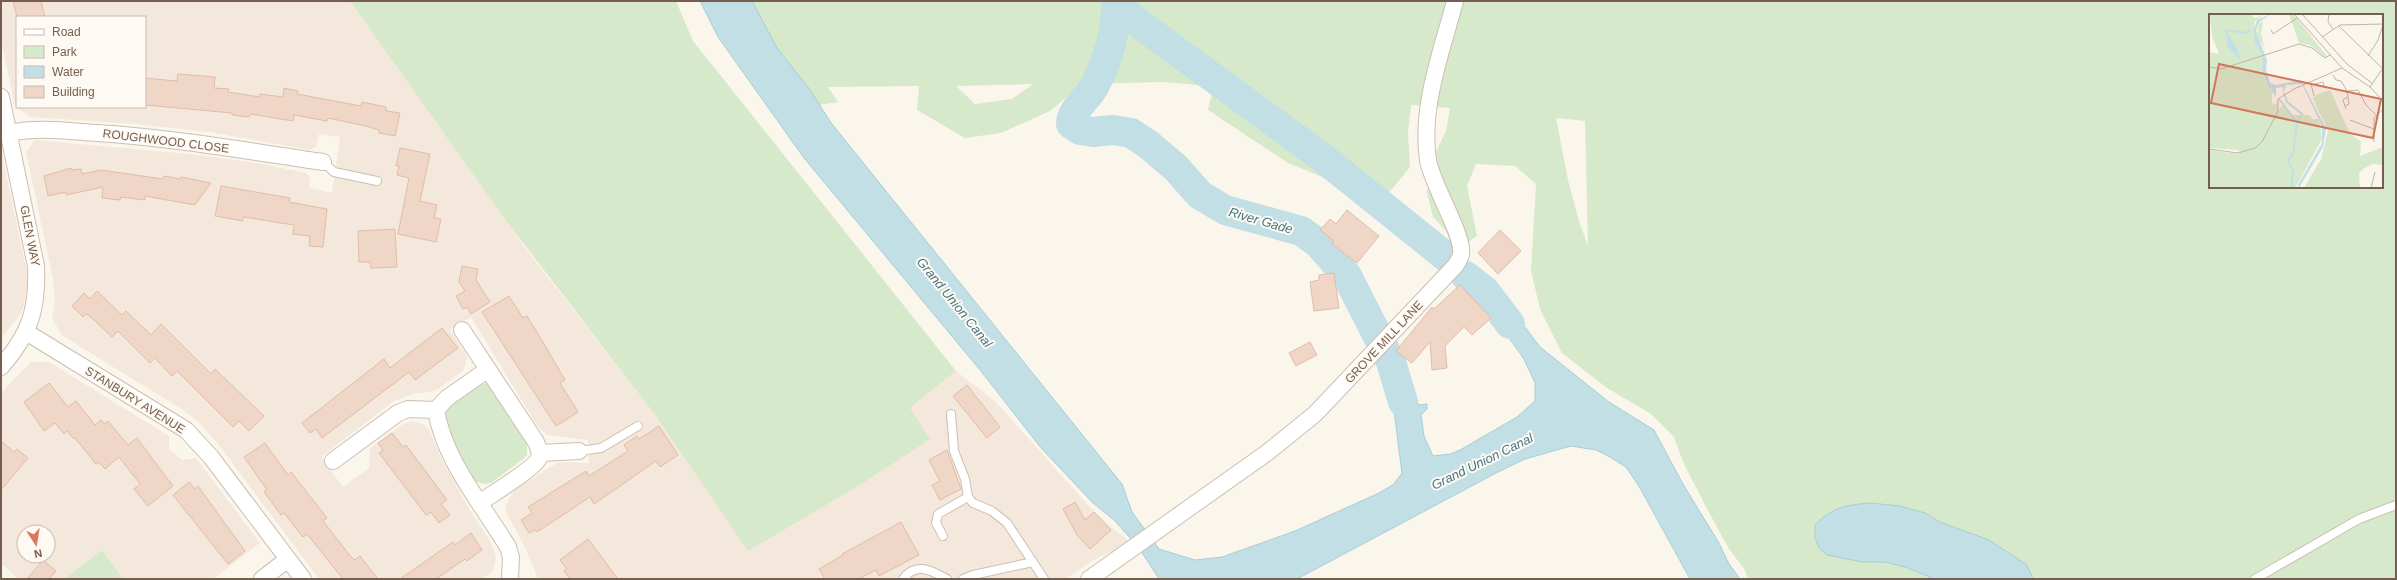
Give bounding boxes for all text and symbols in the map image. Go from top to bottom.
inset map [2209,14,2383,188]
legend [16,16,146,108]
text: Road [52,25,81,39]
text: Park [52,45,78,59]
text: Water [52,65,84,79]
text: Building [52,85,95,99]
street label: ROUGHWOOD CLOSE [102,126,230,156]
street label: GLEN WAY [17,204,43,268]
water label: River Gade [1227,204,1295,237]
water label: Grand Union Canal [914,254,996,351]
street label: GROVE MILL LANE [1342,298,1426,386]
street label: STANBURY AVENUE [82,364,188,436]
water label: Grand Union Canal [1429,430,1537,493]
north arrow [16,524,56,564]
text: N [33,547,43,560]

